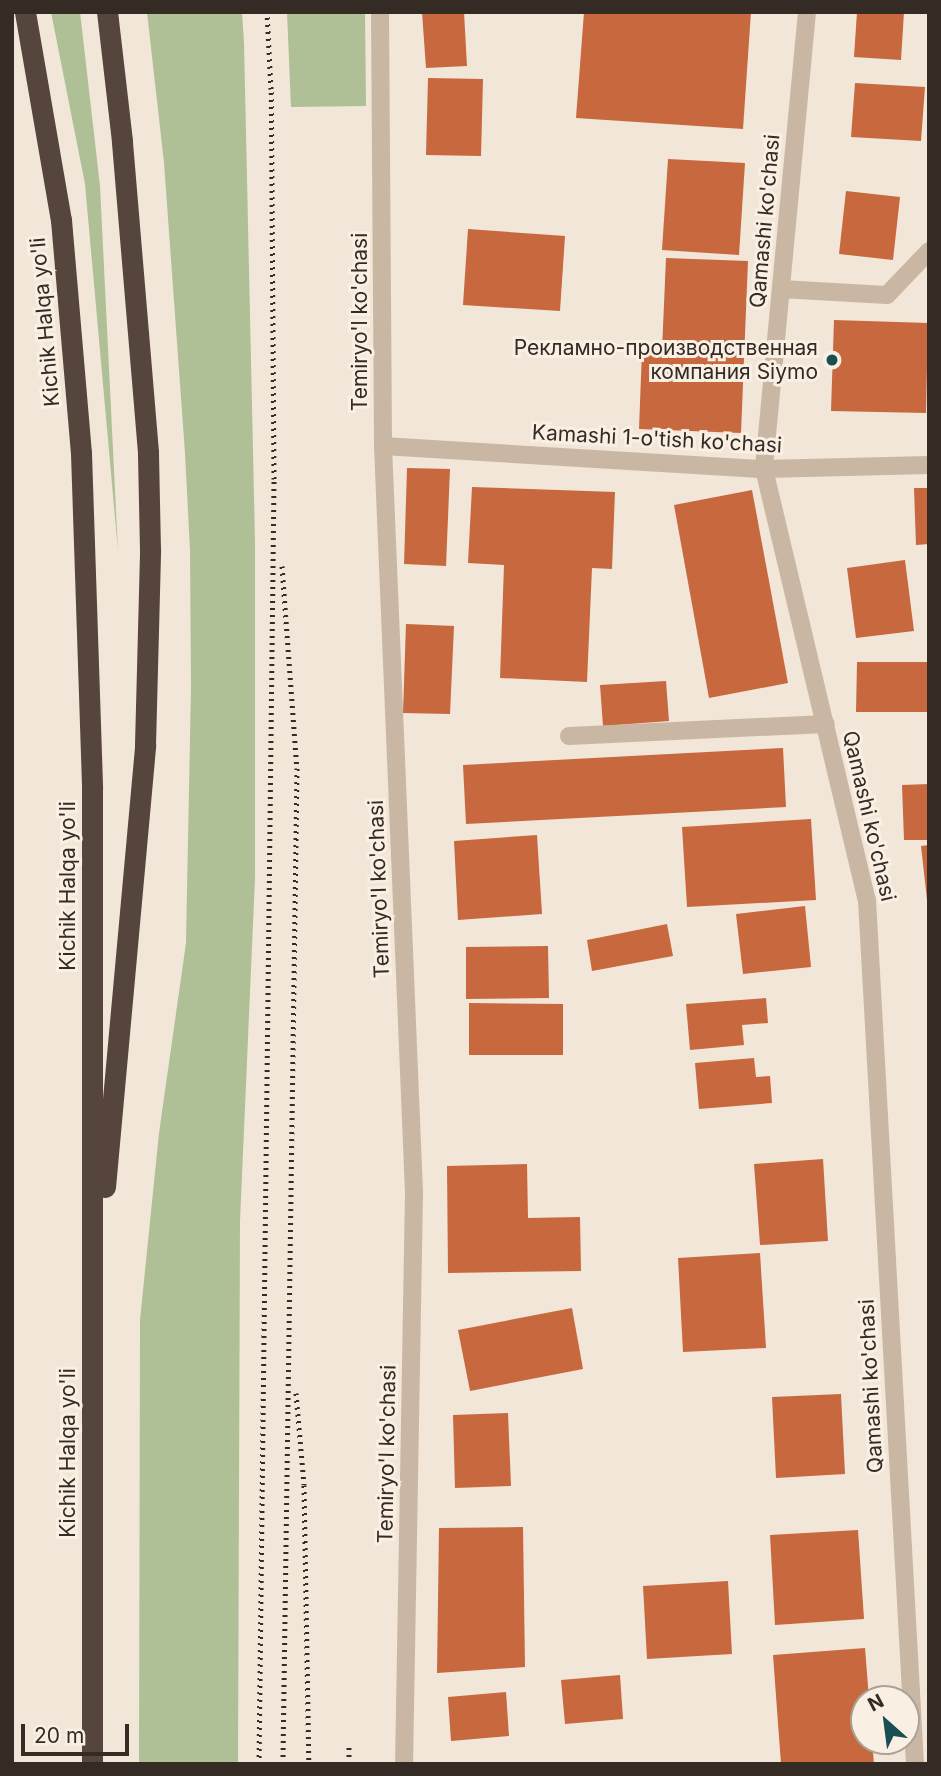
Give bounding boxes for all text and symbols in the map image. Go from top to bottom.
street label: Qamashi ko'chasi [745,133,785,309]
street label: Temiryo'l ko'chasi [347,233,373,411]
street label: Kichik Halqa yo'li [25,236,65,408]
place label: Рекламно-производственная компания Siymo [514,335,818,385]
marker: Рекламно-производственная компания Siymo [824,352,840,368]
street label: Kamashi 1-o'tish ko'chasi [531,420,783,458]
street label: Qamashi ko'chasi [837,728,901,904]
street label: Temiryo'l ko'chasi [363,799,395,979]
street label: Kichik Halqa yo'li [55,801,81,971]
street label: Qamashi ko'chasi [854,1298,888,1474]
street label: Temiryo'l ko'chasi [373,1365,401,1543]
street label: Kichik Halqa yo'li [55,1368,81,1538]
north arrow [850,1685,920,1755]
text: N [864,1689,888,1716]
scale bar [24,1710,133,1754]
text: 20 m [34,1723,84,1748]

